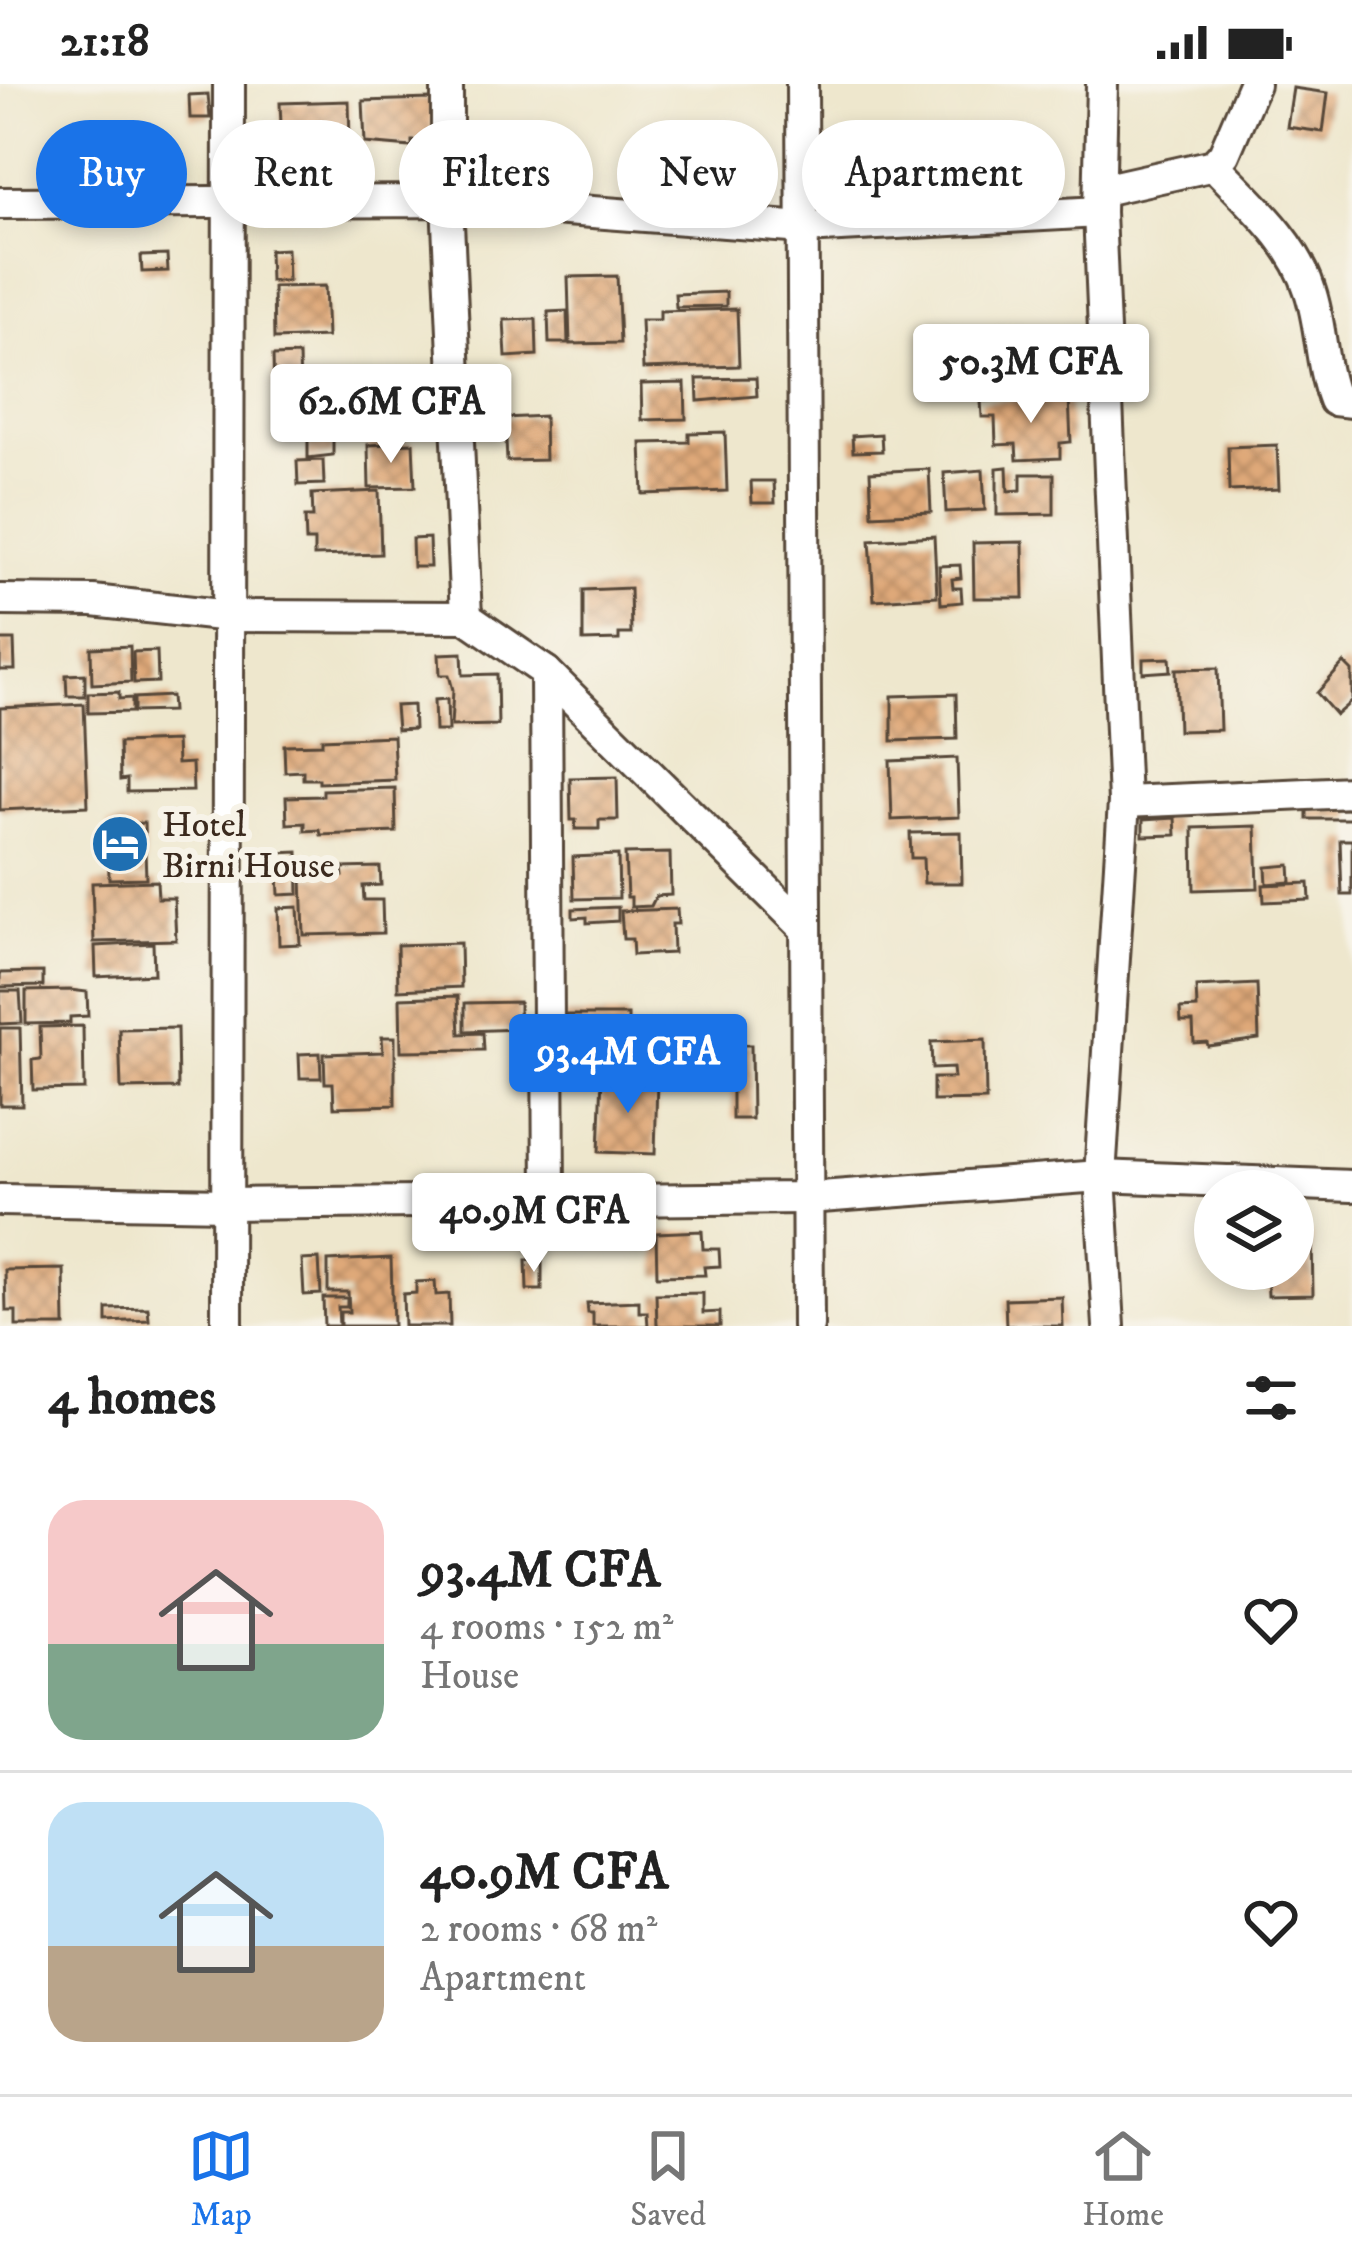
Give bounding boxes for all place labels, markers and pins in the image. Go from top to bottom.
pin: 50.3M CFA [894,324,1168,426]
pin: 62.6M CFA [254,364,528,466]
place label: Hotel Birni House [162,803,335,889]
hotel icon: Hotel Birni House [89,813,151,875]
pin: 93.4M CFA [491,1014,765,1116]
pin: 40.9M CFA [397,1173,671,1275]

